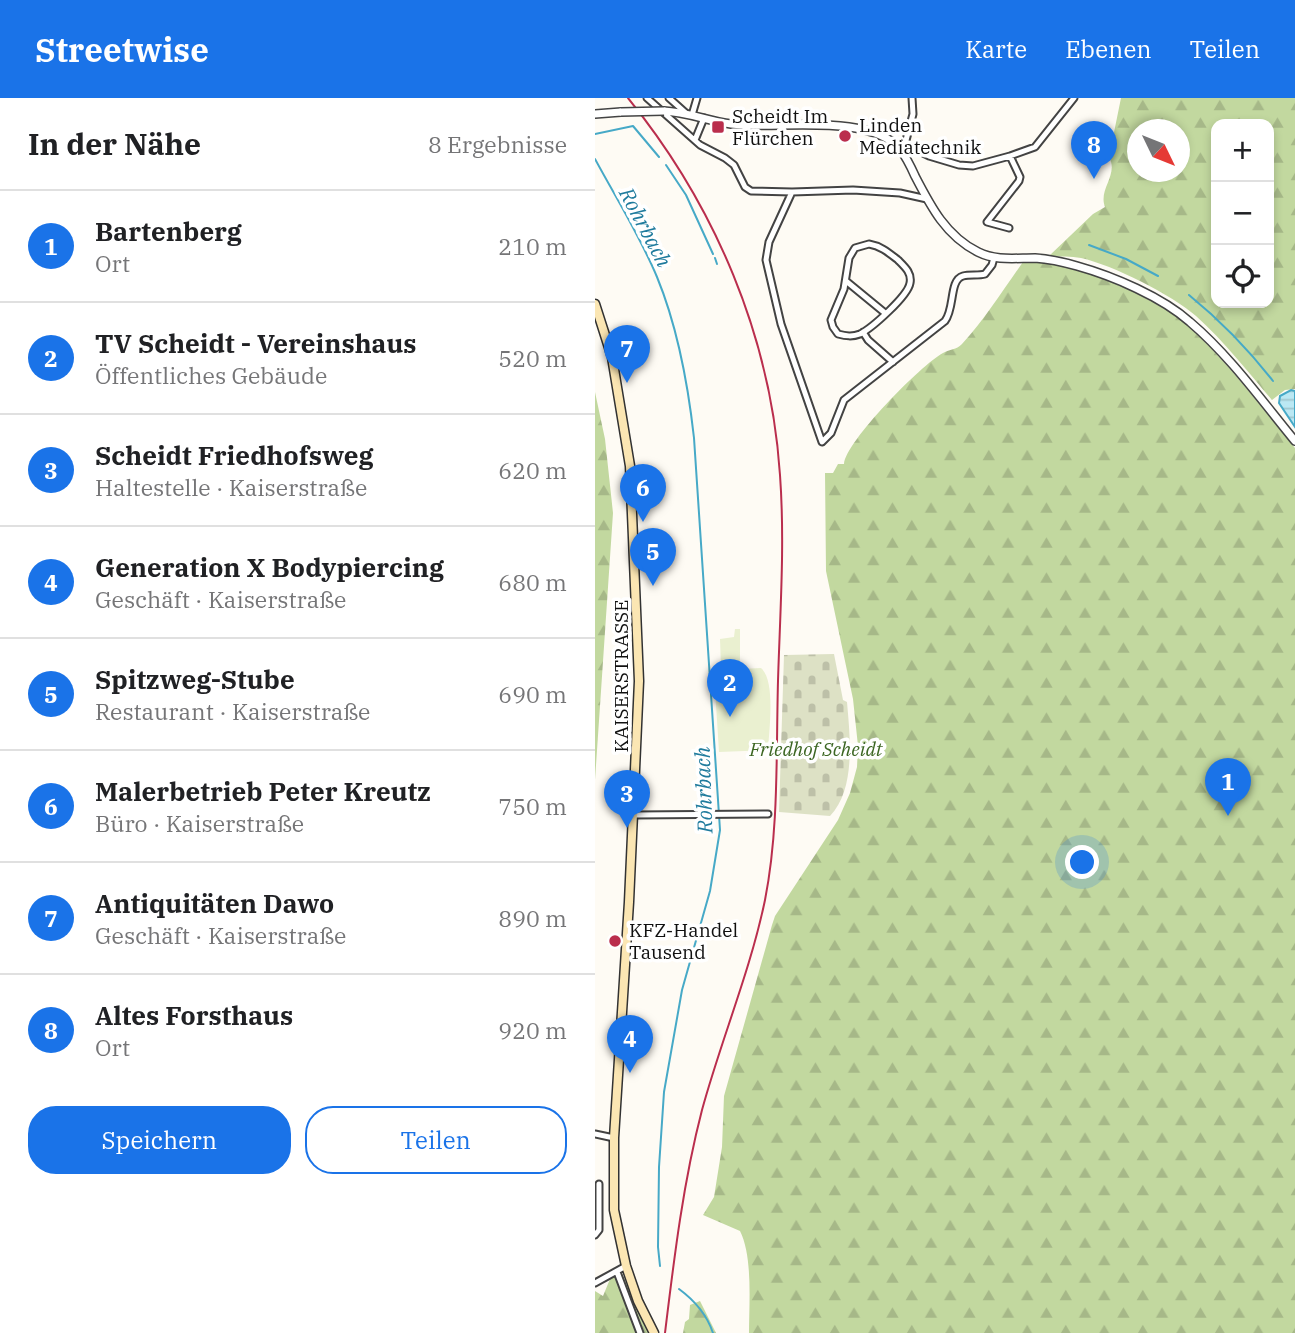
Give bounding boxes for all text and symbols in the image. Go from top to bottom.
text: Streetwise [35,28,209,71]
text: Karte [965,33,1027,65]
text: Ebenen [1065,33,1152,65]
text: Teilen [1190,33,1260,65]
place label: Scheidt Im Flürchen [732,104,828,150]
place label: Linden Mediatechnik [859,113,981,159]
marker: Scheidt Im Flürchen [710,119,726,135]
north arrow [1127,119,1190,182]
map controls [1211,119,1274,308]
button: + [1211,119,1274,182]
pin: 8 [1071,121,1117,179]
text: In der Nähe [28,124,201,163]
marker: Linden Mediatechnik [837,128,853,144]
text: 8 Ergebnisse [428,129,567,159]
water label: Rohrbach [613,181,679,272]
button: − [1211,182,1274,245]
text: Bartenberg [95,214,242,248]
text: 1 [44,231,58,261]
text: 210 m [498,231,567,261]
button: locate [1211,245,1274,308]
text: Ort [95,248,130,278]
pin: 7 [604,325,650,383]
text: TV Scheidt - Vereinshaus [95,326,417,360]
text: 2 [44,343,58,373]
text: 520 m [498,343,567,373]
text: Öffentliches Gebäude [95,360,327,390]
text: Scheidt Friedhofsweg [95,438,374,472]
text: 3 [44,455,58,485]
text: 620 m [498,455,567,485]
pin: 6 [620,464,666,522]
text: Haltestelle · Kaiserstraße [95,472,367,502]
pin: 5 [630,528,676,586]
text: Generation X Bodypiercing [95,550,444,584]
text: 4 [44,567,58,597]
text: 680 m [498,567,567,597]
text: Geschäft · Kaiserstraße [95,584,346,614]
street label: KAISERSTRASSE [609,600,633,752]
pin: 2 [707,659,753,717]
text: Spitzweg-Stube [95,662,295,696]
text: 5 [44,679,58,709]
text: 690 m [498,679,567,709]
text: Restaurant · Kaiserstraße [95,696,370,726]
park label: Friedhof Scheidt [748,737,884,761]
water label: Rohrbach [687,746,719,835]
pin: 1 [1205,758,1251,816]
pin: 3 [604,770,650,828]
text: Malerbetrieb Peter Kreutz [95,774,431,808]
text: 6 [44,791,58,821]
text: 750 m [498,791,567,821]
text: Büro · Kaiserstraße [95,808,304,838]
your location [1065,845,1099,879]
text: Antiquitäten Dawo [95,886,334,920]
text: 7 [44,903,58,933]
text: 890 m [498,903,567,933]
place label: KFZ-Handel Tausend [629,918,739,964]
text: Geschäft · Kaiserstraße [95,920,346,950]
marker: KFZ-Handel Tausend [607,933,623,949]
text: Altes Forsthaus [95,998,293,1032]
text: 8 [44,1015,58,1045]
text: 920 m [498,1015,567,1045]
pin: 4 [607,1015,653,1073]
text: Ort [95,1032,130,1062]
button: Speichern [28,1106,291,1174]
button: Teilen [305,1106,567,1174]

